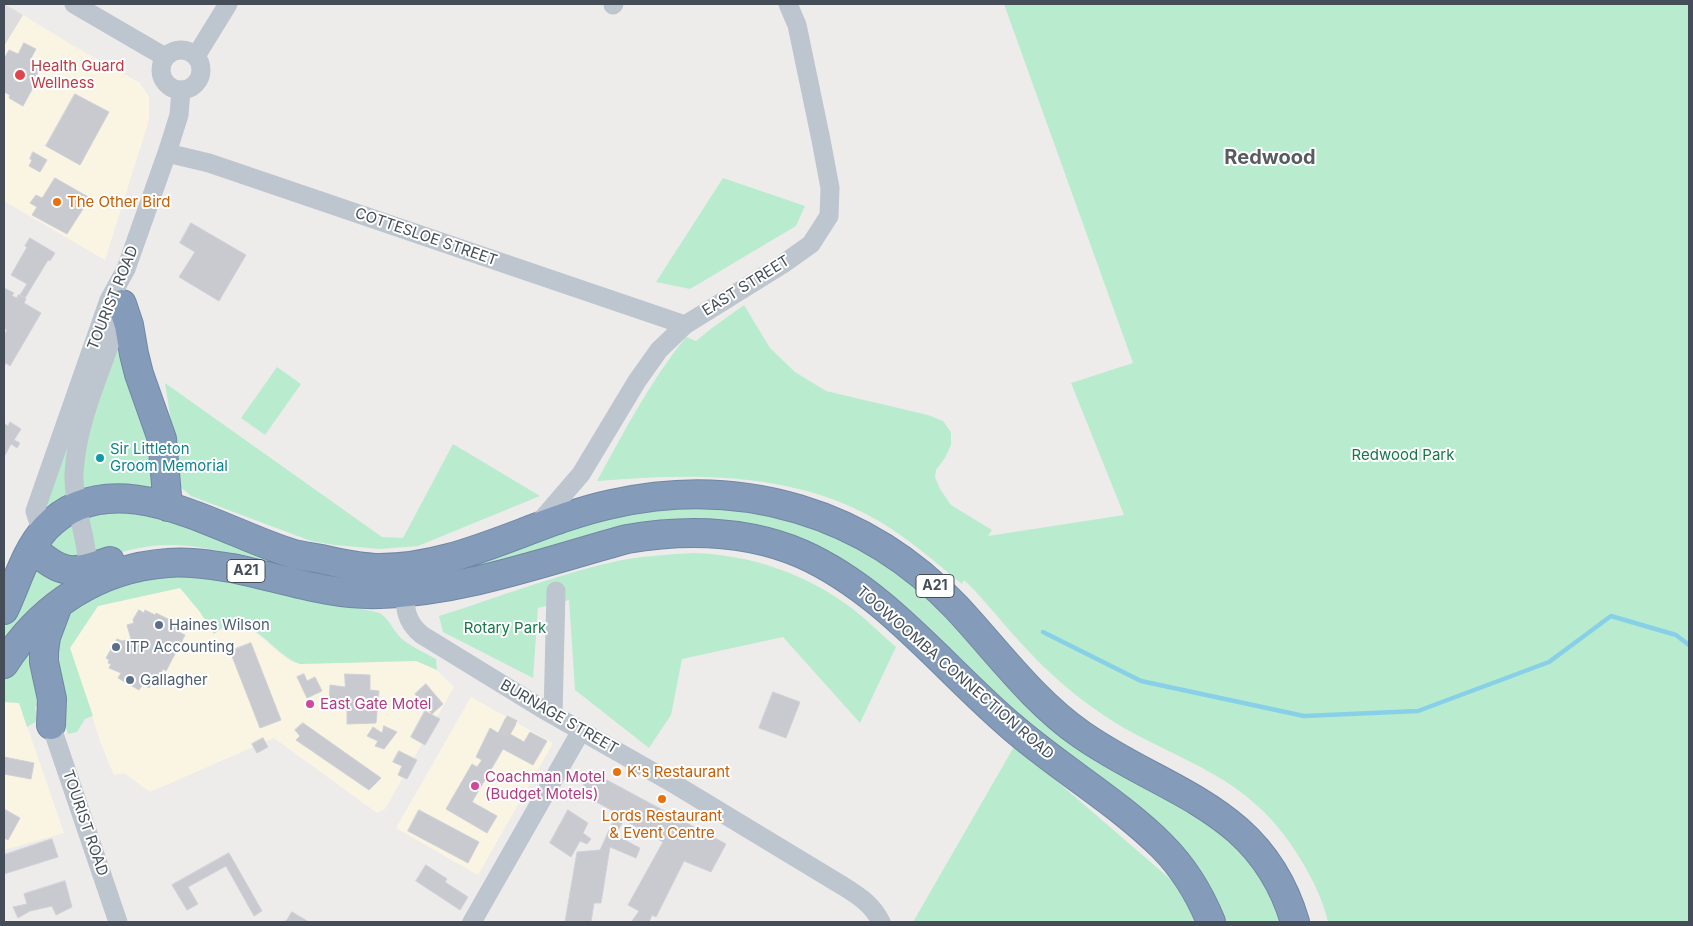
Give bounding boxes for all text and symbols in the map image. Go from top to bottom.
place label: Health Guard Wellness [31,57,124,92]
marker: Health Guard Wellness [13,68,27,82]
district label: Redwood [1224,146,1316,170]
place label: The Other Bird [67,193,170,211]
marker: The Other Bird [51,196,63,208]
street label: COTTESLOE STREET [352,204,500,270]
street label: TOURIST ROAD [84,243,142,353]
street label: EAST STREET [699,252,793,320]
place label: Sir Littleton Groom Memorial [110,440,228,475]
park label: Redwood Park [1352,446,1454,464]
marker: Sir Littleton Groom Memorial [94,452,106,464]
road number: A21 [227,560,265,582]
road number: A21 [916,574,954,598]
street label: TOOWOOMBA CONNECTION ROAD [853,582,1057,764]
place label: Haines Wilson [169,616,270,634]
marker: Haines Wilson [153,619,165,631]
park label: Rotary Park [464,619,546,637]
place label: ITP Accounting [126,638,234,656]
marker: ITP Accounting [110,641,122,653]
place label: Gallagher [140,671,208,689]
marker: Gallagher [124,674,136,686]
street label: BURNAGE STREET [497,676,621,758]
place label: East Gate Motel [320,695,432,713]
marker: East Gate Motel [304,698,316,710]
place label: K's Restaurant [627,763,730,781]
marker: K's Restaurant [611,766,623,778]
street label: TOURIST ROAD [58,768,112,878]
place label: Coachman Motel (Budget Motels) [485,768,605,803]
marker: Coachman Motel (Budget Motels) [469,780,481,792]
marker: Lords Restaurant & Event Centre [656,793,668,805]
place label: Lords Restaurant & Event Centre [602,807,722,842]

